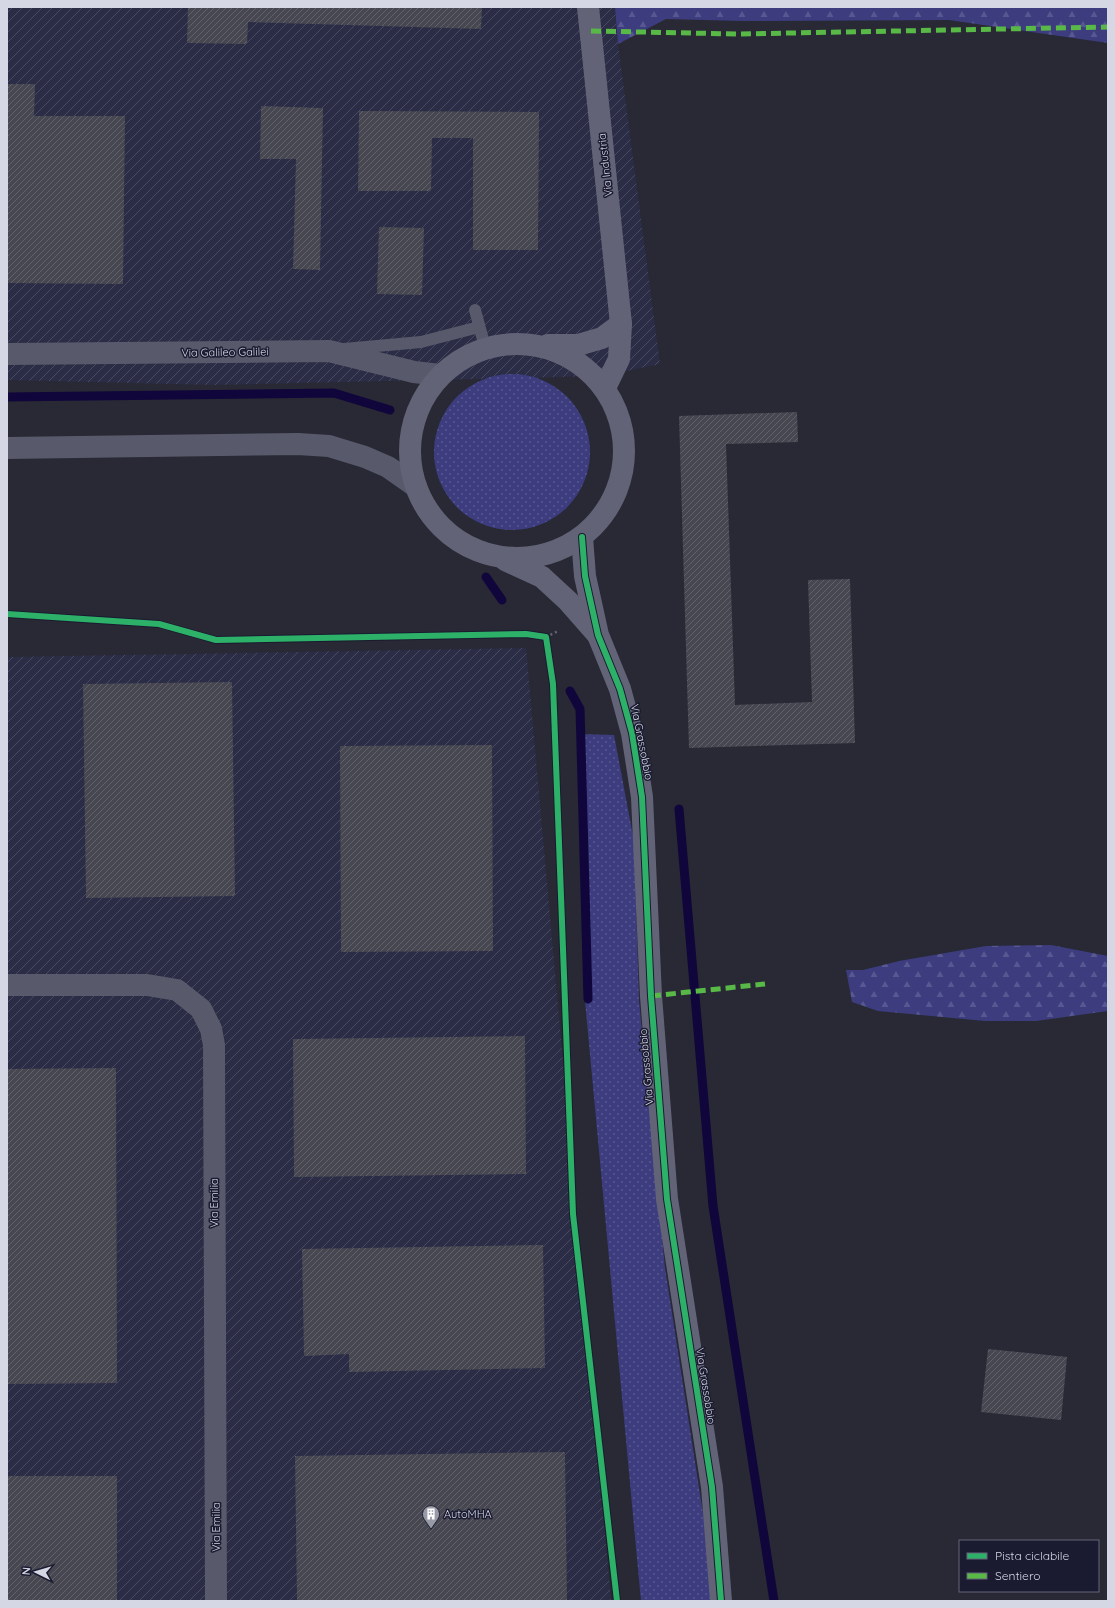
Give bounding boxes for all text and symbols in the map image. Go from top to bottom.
street label: Via Industria [595,133,615,197]
street label: Via Galileo Galilei [181,344,269,360]
street label: Via Grassobbio [628,703,656,781]
street label: Via Grassobbio [636,1028,656,1106]
street label: Via Emilia [207,1178,221,1228]
street label: Via Grassobbio [693,1347,719,1425]
street label: Via Emilia [209,1502,223,1552]
building icon: AutoMHA [421,1504,441,1529]
place label: AutoMHA [444,1507,492,1521]
legend [959,1540,1099,1592]
text: Pista ciclabile [995,1548,1069,1563]
north arrow [16,1552,56,1592]
text: N [19,1566,33,1576]
text: Sentiero [995,1568,1040,1583]

